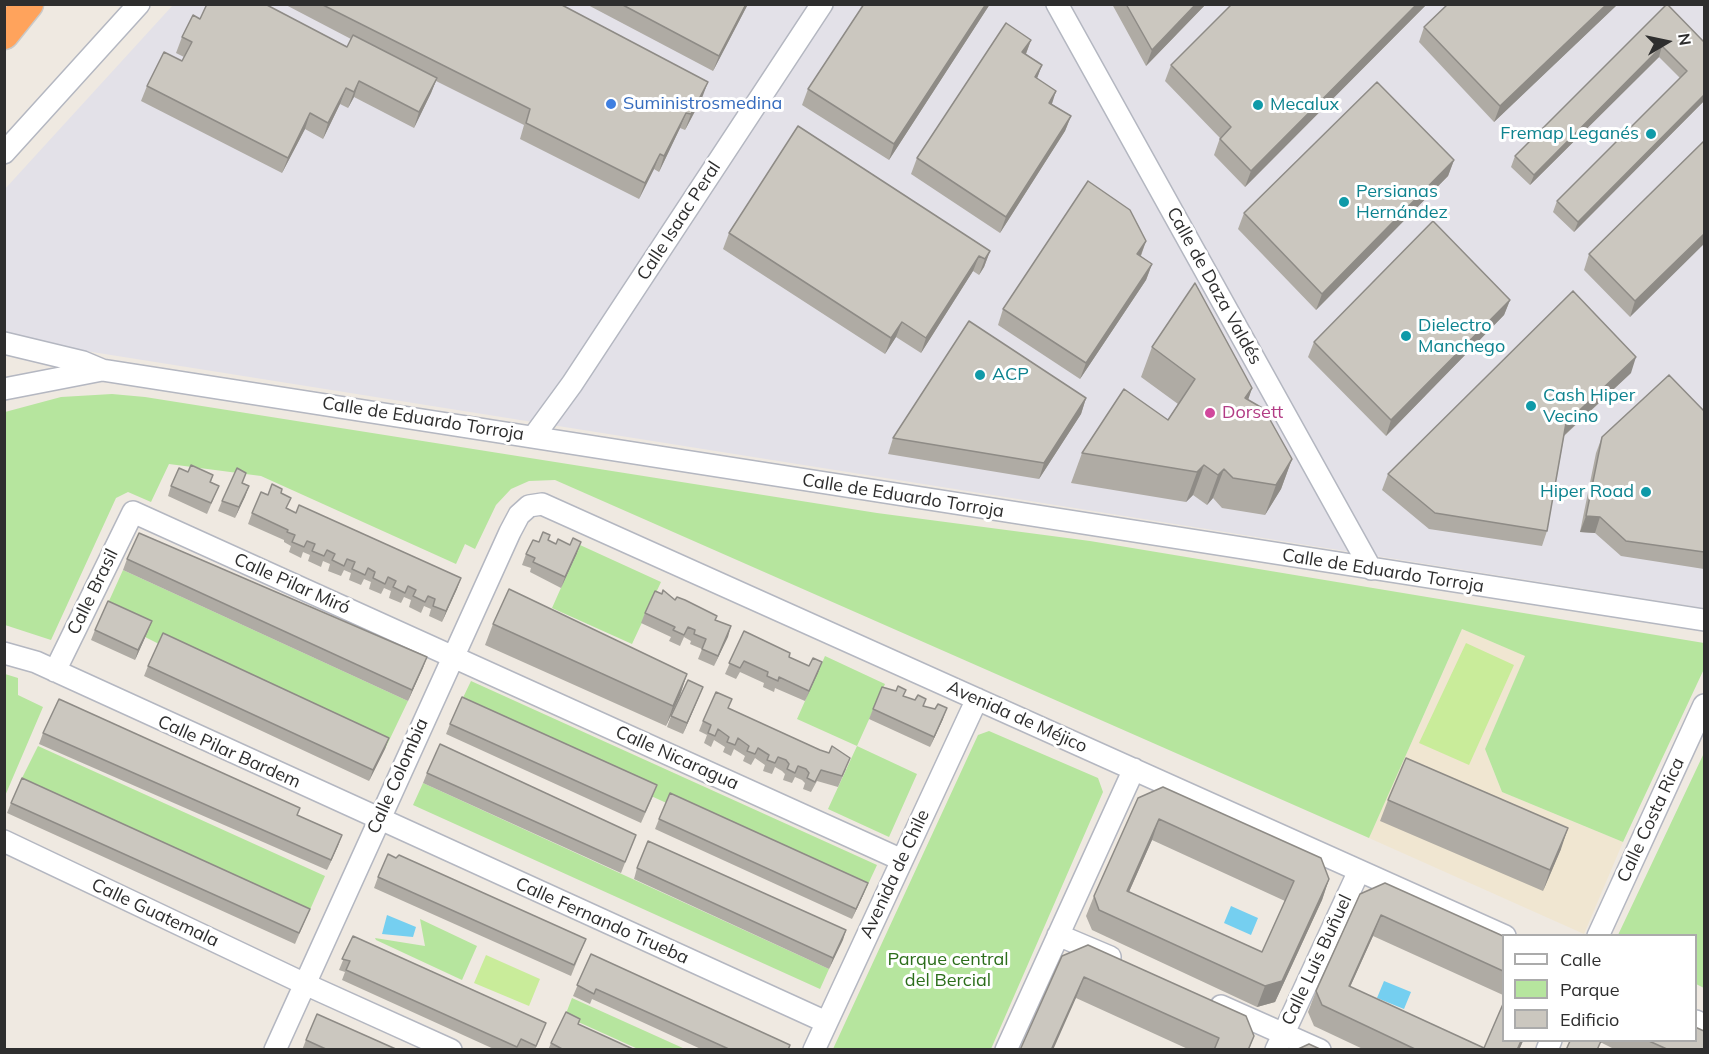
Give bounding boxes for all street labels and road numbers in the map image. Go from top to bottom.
street label: Calle Isaac Peral [633,158,725,284]
street label: Calle de Daza Valdés [1162,204,1266,368]
street label: Calle de Eduardo Torroja [321,392,525,446]
street label: Calle de Eduardo Torroja [801,469,1005,523]
street label: Calle de Eduardo Torroja [1281,544,1485,598]
street label: Calle Brasil [63,546,123,638]
street label: Calle Pilar Miró [231,549,353,619]
street label: Avenida de Méjico [944,676,1090,758]
street label: Calle Pilar Bardem [154,711,304,793]
street label: Calle Colombia [363,715,433,837]
street label: Calle Nicaragua [612,721,742,795]
street label: Calle Costa Rica [1613,754,1689,886]
street label: Avenida de Chile [856,806,934,942]
street label: Calle Fernando Trueba [512,873,692,969]
street label: Calle Guatemala [88,874,222,952]
street label: Calle Luis Buñuel [1277,891,1357,1029]

